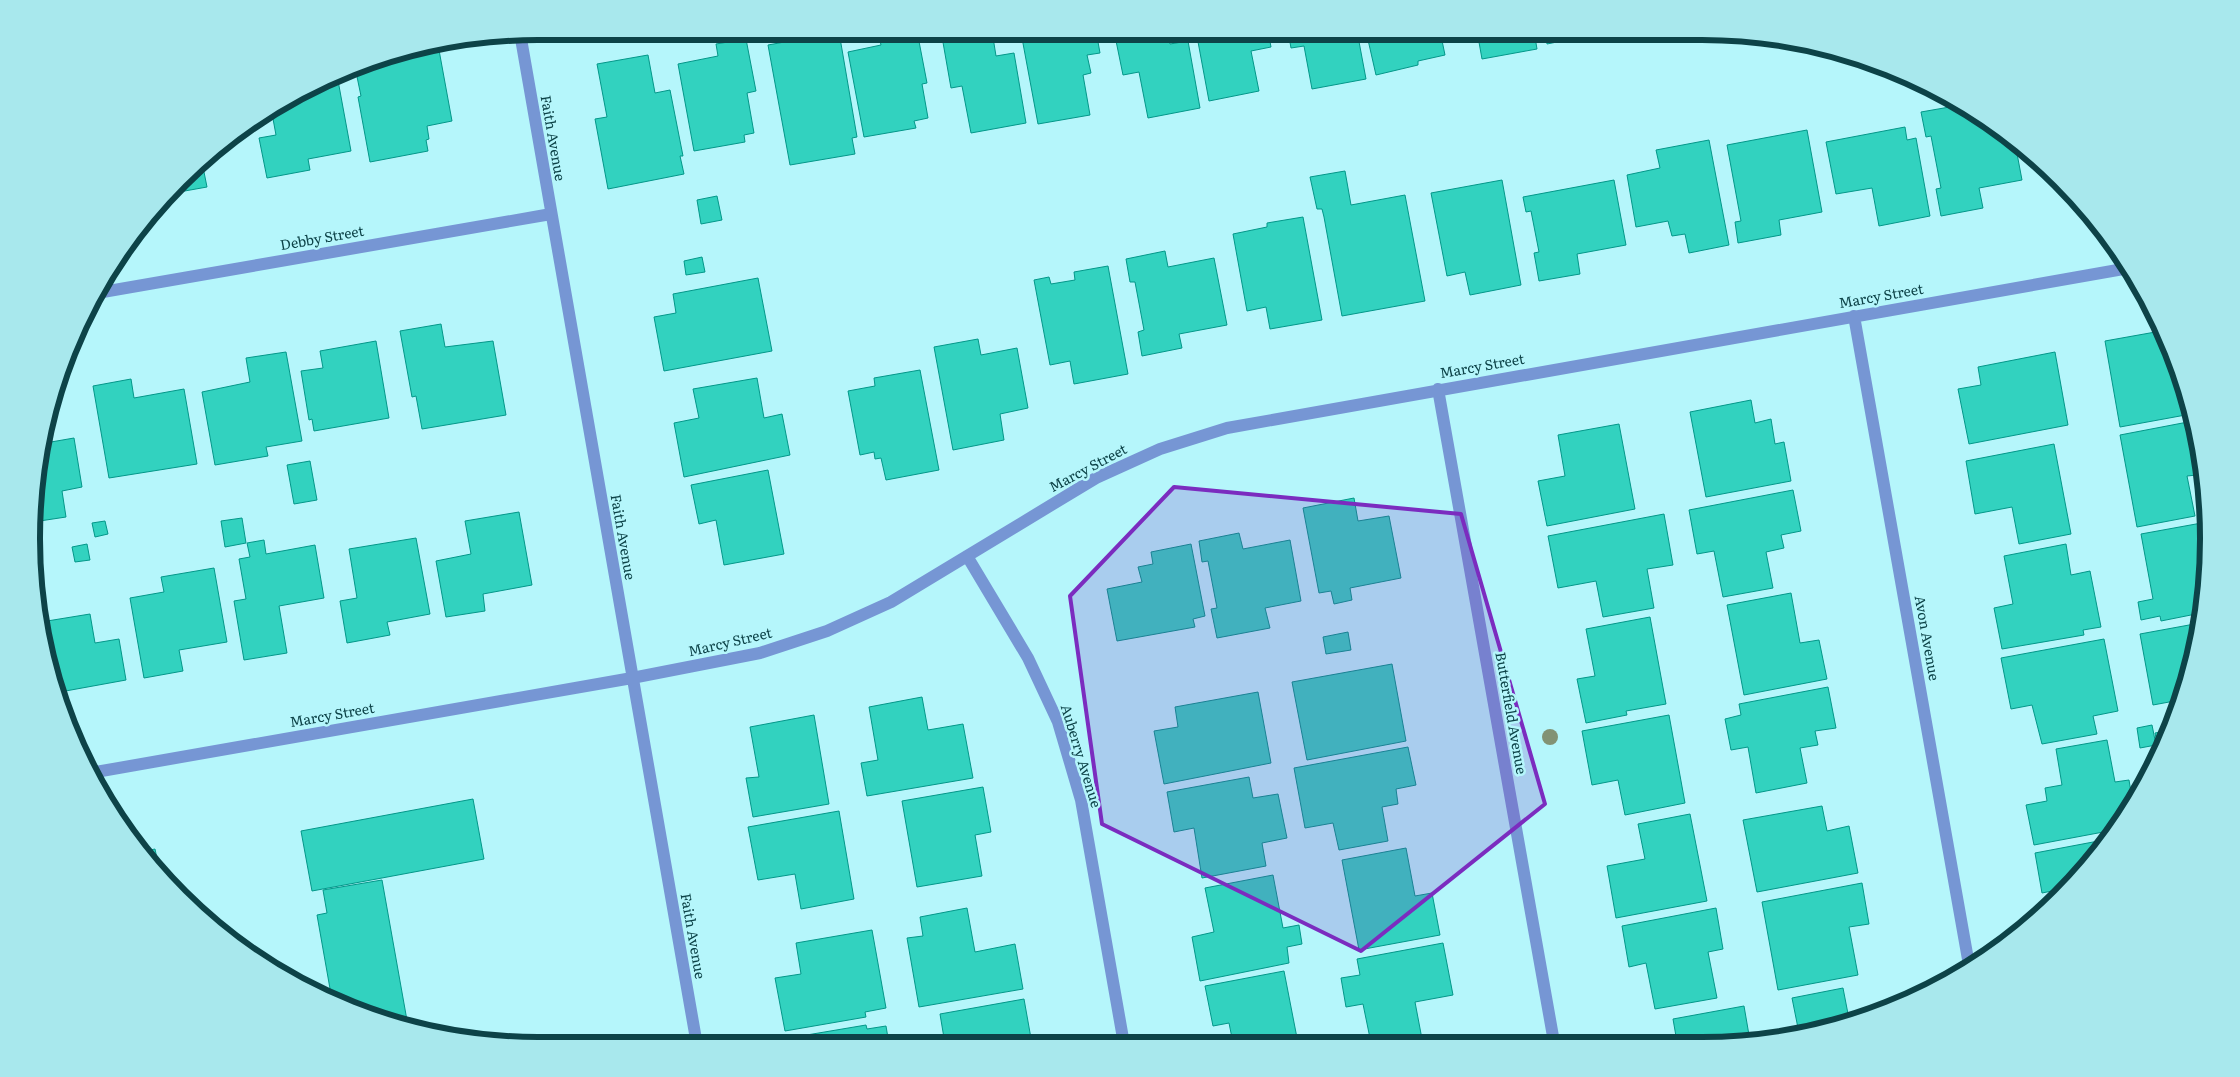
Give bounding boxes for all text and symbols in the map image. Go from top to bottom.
street label: Faith Avenue [537,93,571,182]
street label: Debby Street [278,220,366,254]
street label: Marcy Street [1837,278,1925,312]
street label: Marcy Street [1438,348,1526,382]
street label: Marcy Street [1045,438,1130,496]
street label: Faith Avenue [607,492,641,581]
street label: Avon Avenue [1911,594,1945,682]
street label: Marcy Street [686,622,774,660]
street label: Butterfield Avenue [1491,650,1533,776]
street label: Marcy Street [288,697,376,731]
street label: Auberry Avenue [1057,702,1107,810]
street label: Faith Avenue [677,891,711,980]

